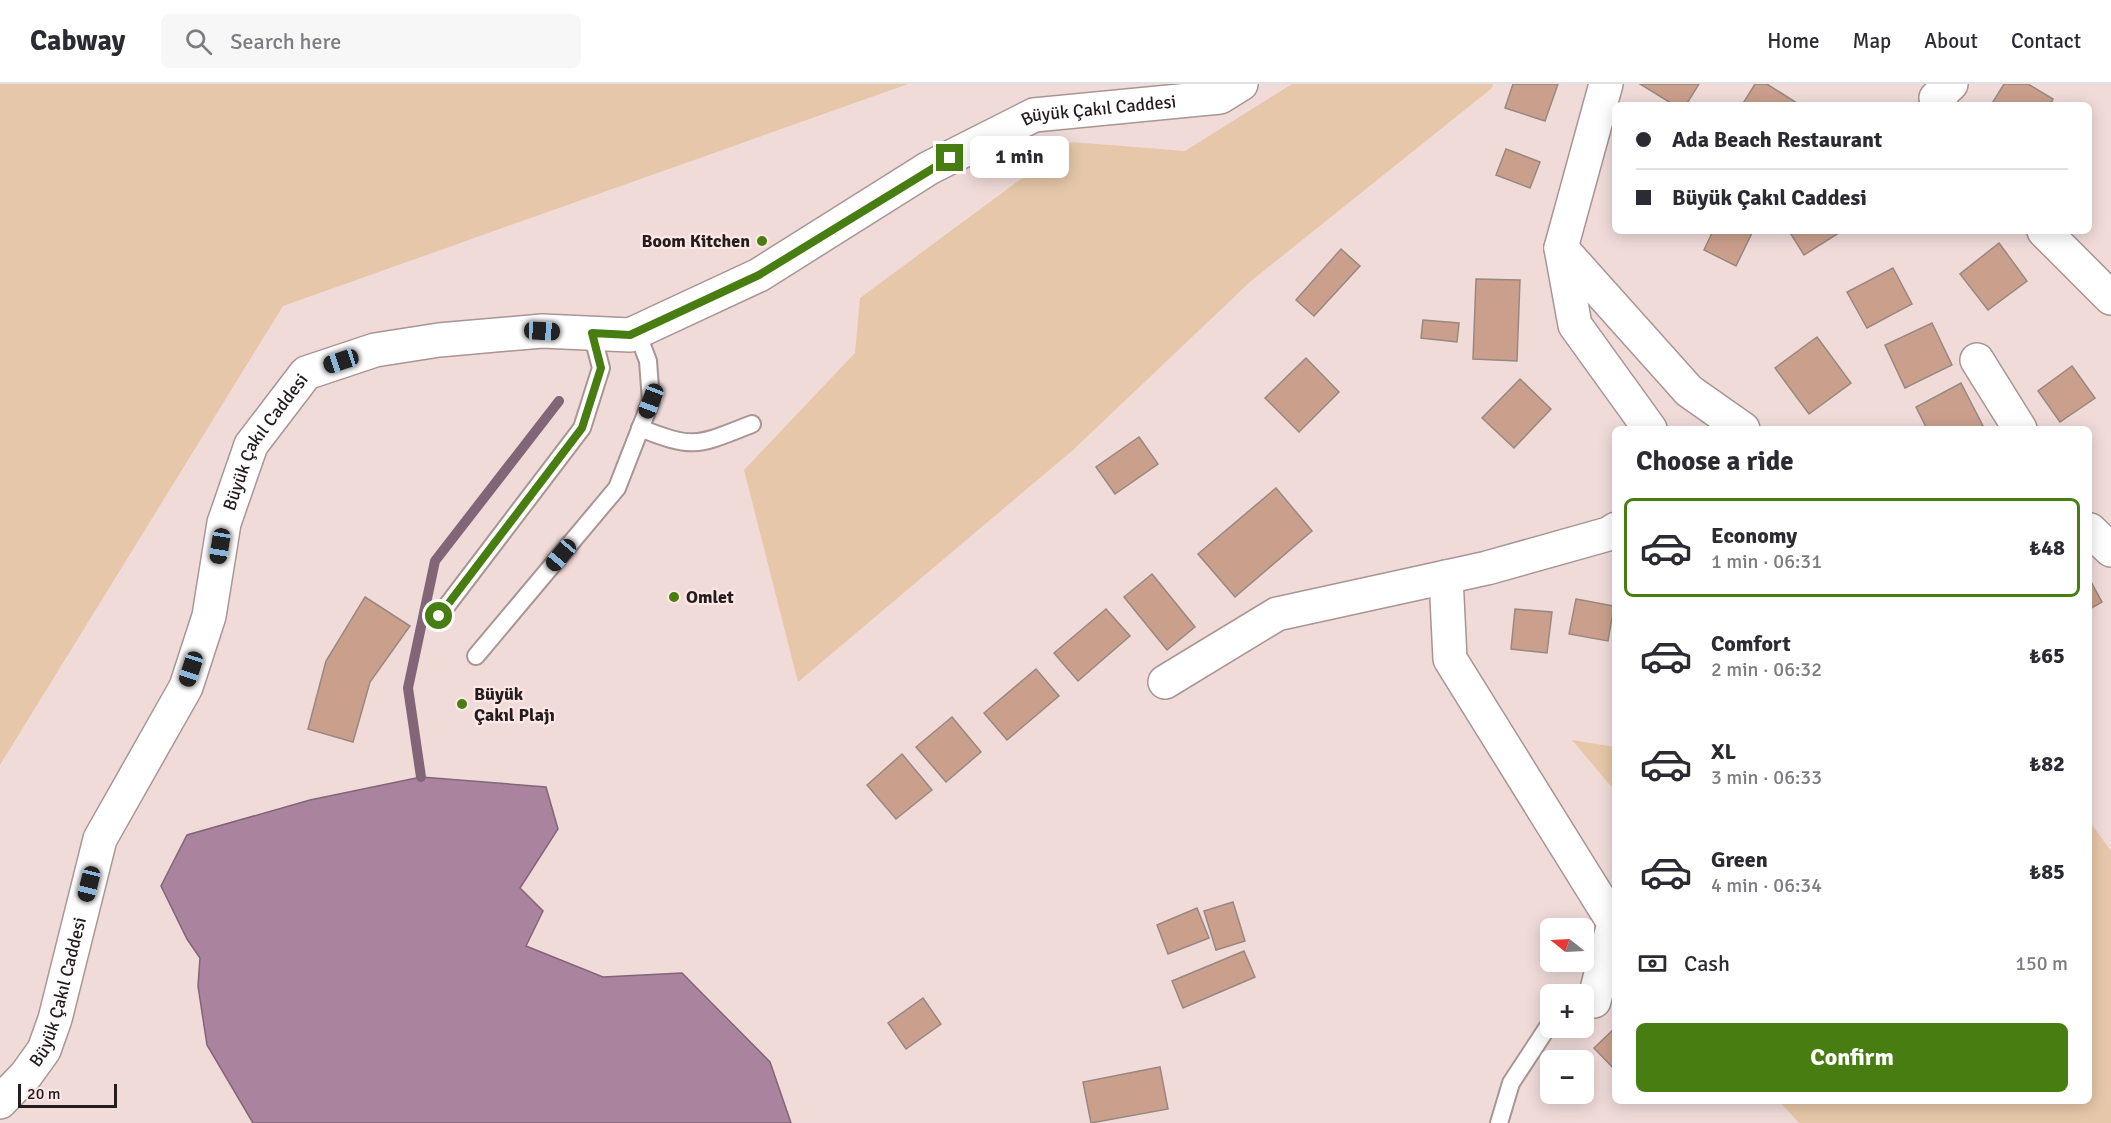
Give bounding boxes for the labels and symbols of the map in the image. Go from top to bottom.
street label: Büyük Çakıl Caddesi [1017,90,1177,131]
callout: 1 min [971,137,1070,179]
route end [936,144,963,171]
place label: Boom Kitchen [641,230,750,252]
marker: Boom Kitchen [755,234,769,248]
car [524,321,560,341]
car [321,347,361,375]
street label: Büyük Çakıl Caddesi [218,369,313,513]
car [636,381,666,421]
car [208,527,232,565]
car [543,535,579,575]
place label: Omlet [686,586,734,608]
marker: Omlet [667,590,681,604]
route start [425,602,452,629]
car [177,649,205,689]
place label: Büyük Çakıl Plajı [474,683,555,726]
marker: Büyük Çakıl Plajı [455,697,469,711]
car [76,864,102,904]
street label: Büyük Çakıl Caddesi [24,915,91,1071]
north arrow [1540,918,1594,972]
scale bar [18,1081,117,1108]

